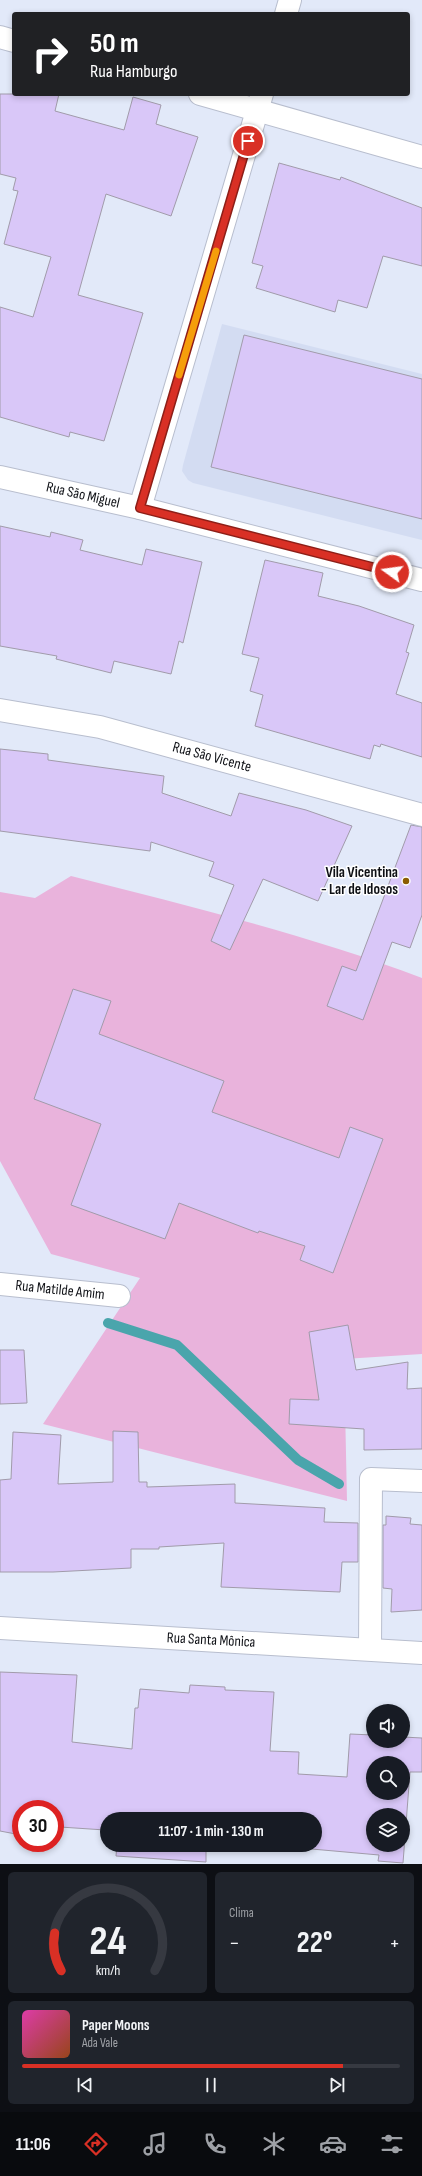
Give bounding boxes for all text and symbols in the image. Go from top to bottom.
text: 50 m [90,27,139,60]
icon: right [24,28,76,80]
text: Rua Hamburgo [90,61,178,82]
pin [231,124,265,158]
icon: arrive [237,130,259,152]
street label: Rua São Miguel [44,477,122,513]
position arrow [371,551,413,593]
street label: Rua São Vicente [171,737,253,777]
place label: Vila Vicentina - Lar de Idosos [321,863,398,899]
marker: Vila Vicentina - Lar de Idosos [401,876,411,886]
street label: Rua Matilde Amim [14,1276,106,1304]
street label: Rua Santa Mônica [166,1628,256,1652]
map controls [366,1704,410,1852]
button: sound [366,1704,410,1748]
button: search [366,1756,410,1800]
speed limit sign: 30 [12,1800,64,1852]
button: layers [366,1808,410,1852]
text: 11:07 · 1 min · 130 m [158,1822,264,1841]
text: Clima [229,1905,254,1921]
text: 24 [89,1916,126,1965]
text: 22° [297,1925,332,1961]
text: − [229,1930,240,1957]
text: + [389,1930,400,1957]
text: km/h [95,1961,120,1978]
text: Paper Moons [82,2016,150,2035]
text: Ada Vale [82,2035,118,2051]
icon: previous [74,2074,96,2096]
icon: pause [200,2074,222,2096]
icon: next [326,2074,348,2096]
icon: directions [82,2130,110,2158]
icon: music [141,2130,169,2158]
icon: phone [201,2130,229,2158]
icon: climate [260,2130,288,2158]
icon: car [319,2130,347,2158]
icon: filters [378,2130,406,2158]
text: 11:06 [16,2134,51,2155]

